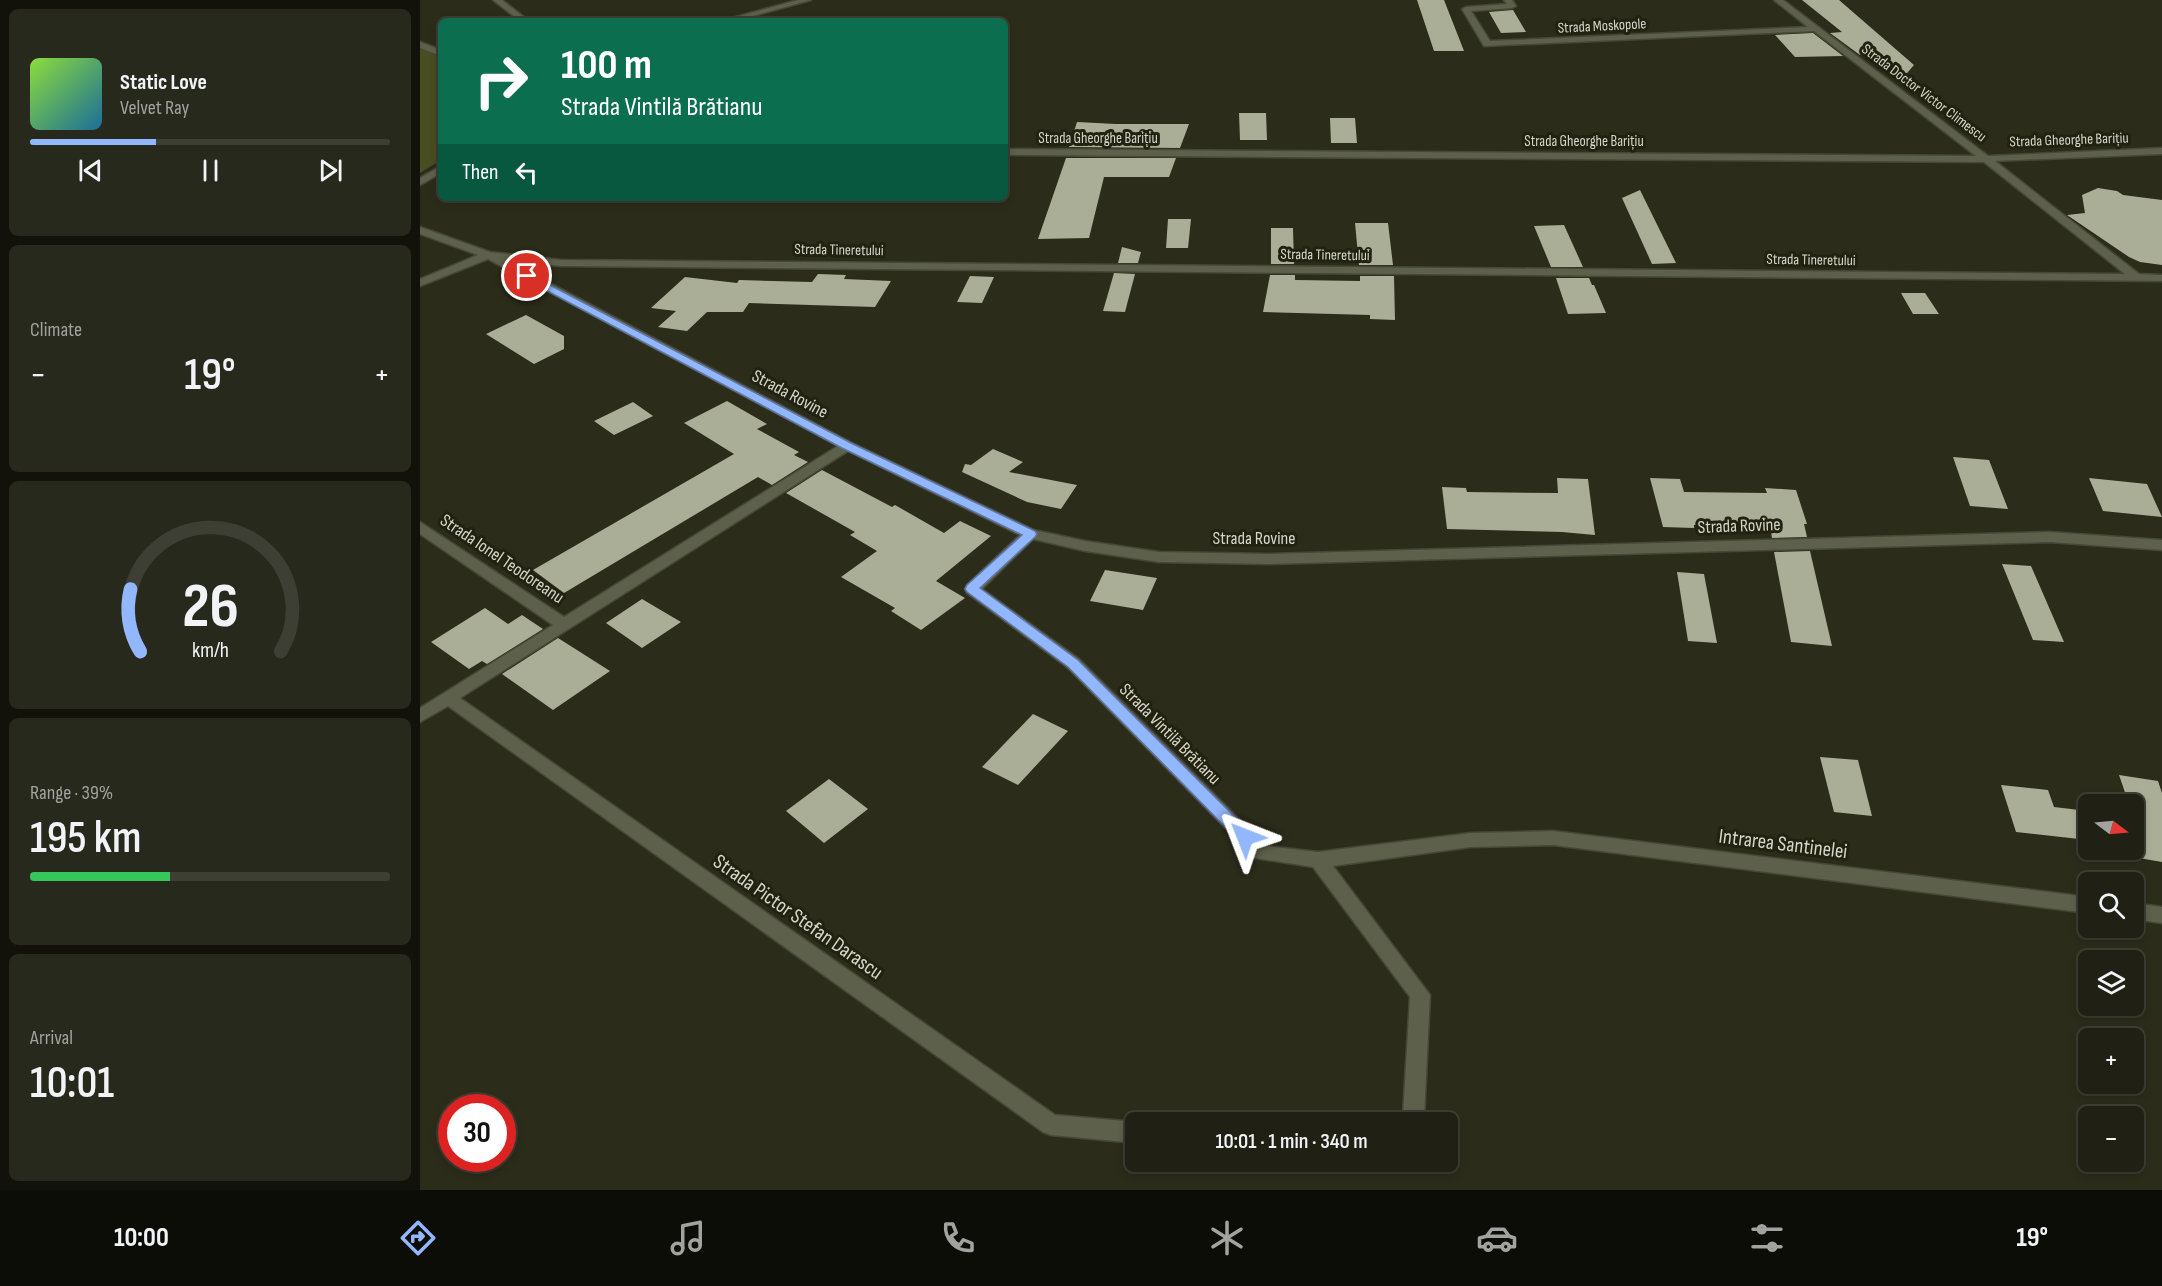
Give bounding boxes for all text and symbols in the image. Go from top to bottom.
street label: Strada Moskopole [1557,14,1647,38]
text: 100 m [561,40,652,91]
street label: Strada Doctor Victor Climescu [1858,40,1990,146]
icon: right [462,42,540,120]
text: Static Love [120,69,207,96]
text: Strada Vintilă Brătianu [561,91,763,123]
text: Velvet Ray [120,96,189,120]
street label: Strada Gheorghe Barițiu [2009,128,2129,152]
street label: Strada Gheorghe Barițiu [1038,129,1158,148]
street label: Strada Gheorghe Barițiu [1524,132,1644,151]
icon: previous [74,154,107,187]
icon: pause [194,154,227,187]
icon: next [314,154,347,187]
icon: left [510,156,543,189]
text: Then [462,159,498,186]
street label: Strada Tineretului [794,240,884,260]
street label: Strada Tineretului [1280,245,1370,265]
pin [501,250,552,301]
street label: Strada Tineretului [1766,250,1856,270]
icon: arrive [510,259,543,292]
text: Climate [30,318,82,342]
text: 19° [184,348,236,403]
text: − [30,355,46,395]
text: + [374,355,390,395]
street label: Strada Rovine [748,365,832,423]
street label: Strada Ionel Teodoreanu [436,510,568,608]
street label: Strada Rovine [1697,514,1781,538]
street label: Strada Rovine [1213,528,1295,549]
text: 26 [182,570,238,645]
text: km/h [191,638,229,663]
street label: Strada Vintilă Brătianu [1115,679,1225,789]
text: Range · 39% [30,781,113,805]
north arrow [2078,794,2144,860]
map controls [2078,794,2144,1172]
position arrow [1213,805,1277,869]
text: 195 km [30,811,141,866]
street label: Intrarea Santinelei [1717,824,1849,864]
street label: Strada Pictor Stefan Darascu [708,849,888,985]
button: search [2078,872,2144,938]
button: layers [2078,950,2144,1016]
text: Arrival [30,1026,73,1050]
button: + [2078,1028,2144,1094]
text: 10:01 [30,1056,114,1111]
speed limit sign: 30 [438,1094,516,1172]
button: − [2078,1106,2144,1172]
text: 10:01 · 1 min · 340 m [1215,1128,1368,1155]
icon: directions [397,1217,439,1259]
icon: music [667,1217,709,1259]
icon: phone [937,1217,979,1259]
icon: climate [1206,1217,1248,1259]
icon: car [1476,1217,1518,1259]
icon: filters [1746,1217,1788,1259]
text: 10:00 [114,1222,169,1254]
text: 19° [2016,1222,2048,1254]

